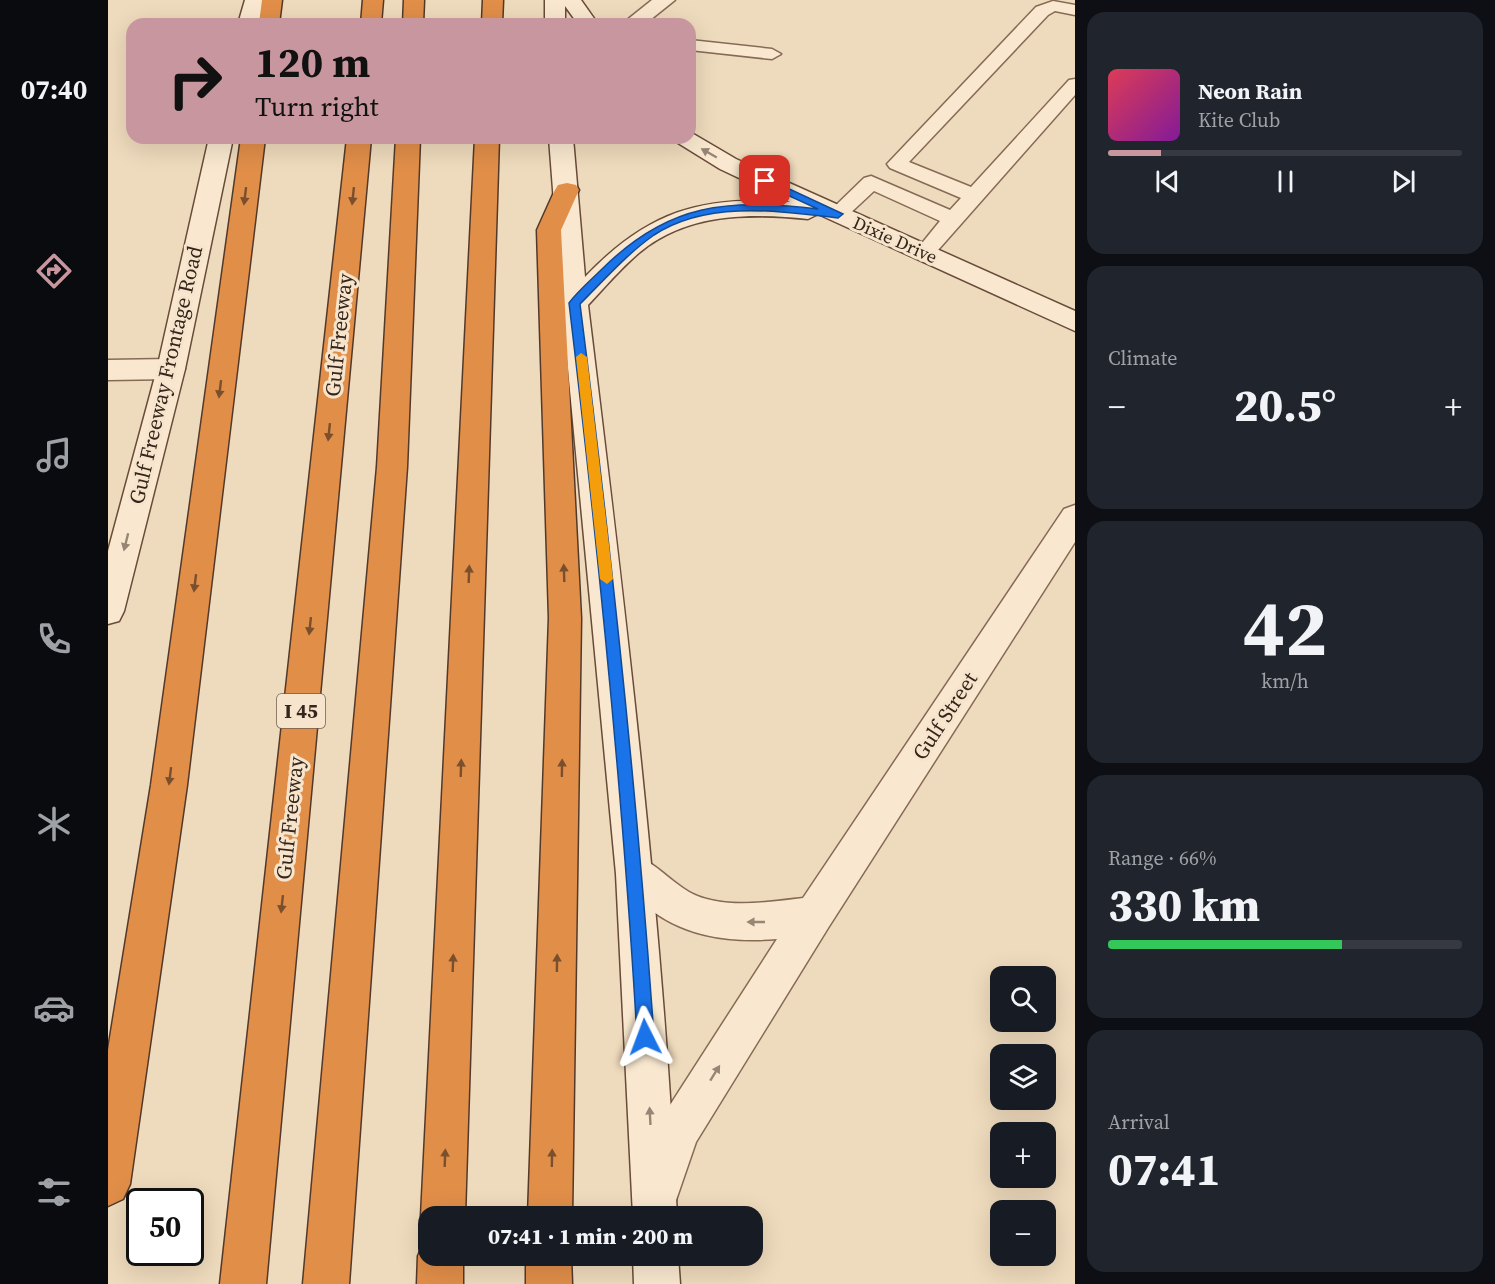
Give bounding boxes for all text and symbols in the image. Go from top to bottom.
text: 120 m [255,33,370,91]
icon: right [156,42,234,120]
text: 07:40 [21,71,87,108]
text: Neon Rain [1198,76,1302,106]
text: Turn right [255,88,379,125]
text: Kite Club [1198,106,1280,134]
one-way arrow [701,148,717,159]
pin [739,155,790,206]
icon: arrive [748,164,781,197]
icon: previous [1151,165,1184,198]
icon: pause [1269,165,1302,198]
icon: next [1387,165,1420,198]
one-way arrow [241,187,250,206]
one-way arrow [348,187,358,206]
street label: Dixie Drive [849,210,941,269]
street label: Gulf Freeway Frontage Road [122,243,209,507]
icon: directions [33,250,75,292]
street label: Gulf Freeway [318,272,359,398]
text: Climate [1108,344,1177,372]
text: 20.5° [1234,374,1336,436]
one-way arrow [216,380,225,399]
text: − [1108,384,1126,429]
text: + [1445,384,1462,429]
one-way arrow [324,423,334,442]
icon: music [33,434,75,476]
one-way arrow [120,533,130,551]
one-way arrow [465,564,474,583]
one-way arrow [559,564,568,583]
one-way arrow [191,573,200,592]
text: 42 [1243,574,1327,681]
one-way arrow [305,617,315,636]
icon: phone [33,618,75,660]
street label: Gulf Street [905,666,984,765]
text: km/h [1261,667,1309,695]
road number: I 45 [277,694,325,728]
street label: Gulf Freeway [269,755,310,881]
one-way arrow [456,759,466,778]
one-way arrow [557,759,566,778]
one-way arrow [166,767,175,786]
icon: climate [33,803,75,845]
text: Range · 66% [1108,844,1217,872]
text: 330 km [1108,874,1260,936]
one-way arrow [277,894,287,913]
one-way arrow [747,917,766,927]
one-way arrow [448,954,458,973]
one-way arrow [552,954,562,973]
map controls [990,966,1056,1266]
button: search [990,966,1056,1032]
icon: car [33,987,75,1029]
position arrow [613,1005,677,1069]
button: layers [990,1044,1056,1110]
one-way arrow [710,1065,721,1081]
one-way arrow [645,1107,654,1126]
text: Arrival [1108,1108,1170,1136]
button: + [990,1122,1056,1188]
text: 07:41 [1108,1138,1221,1200]
one-way arrow [440,1149,450,1168]
one-way arrow [547,1149,557,1168]
icon: filters [33,1171,75,1213]
speed limit sign: 50 [126,1188,204,1266]
button: − [990,1200,1056,1266]
text: 07:41 · 1 min · 200 m [488,1221,693,1251]

